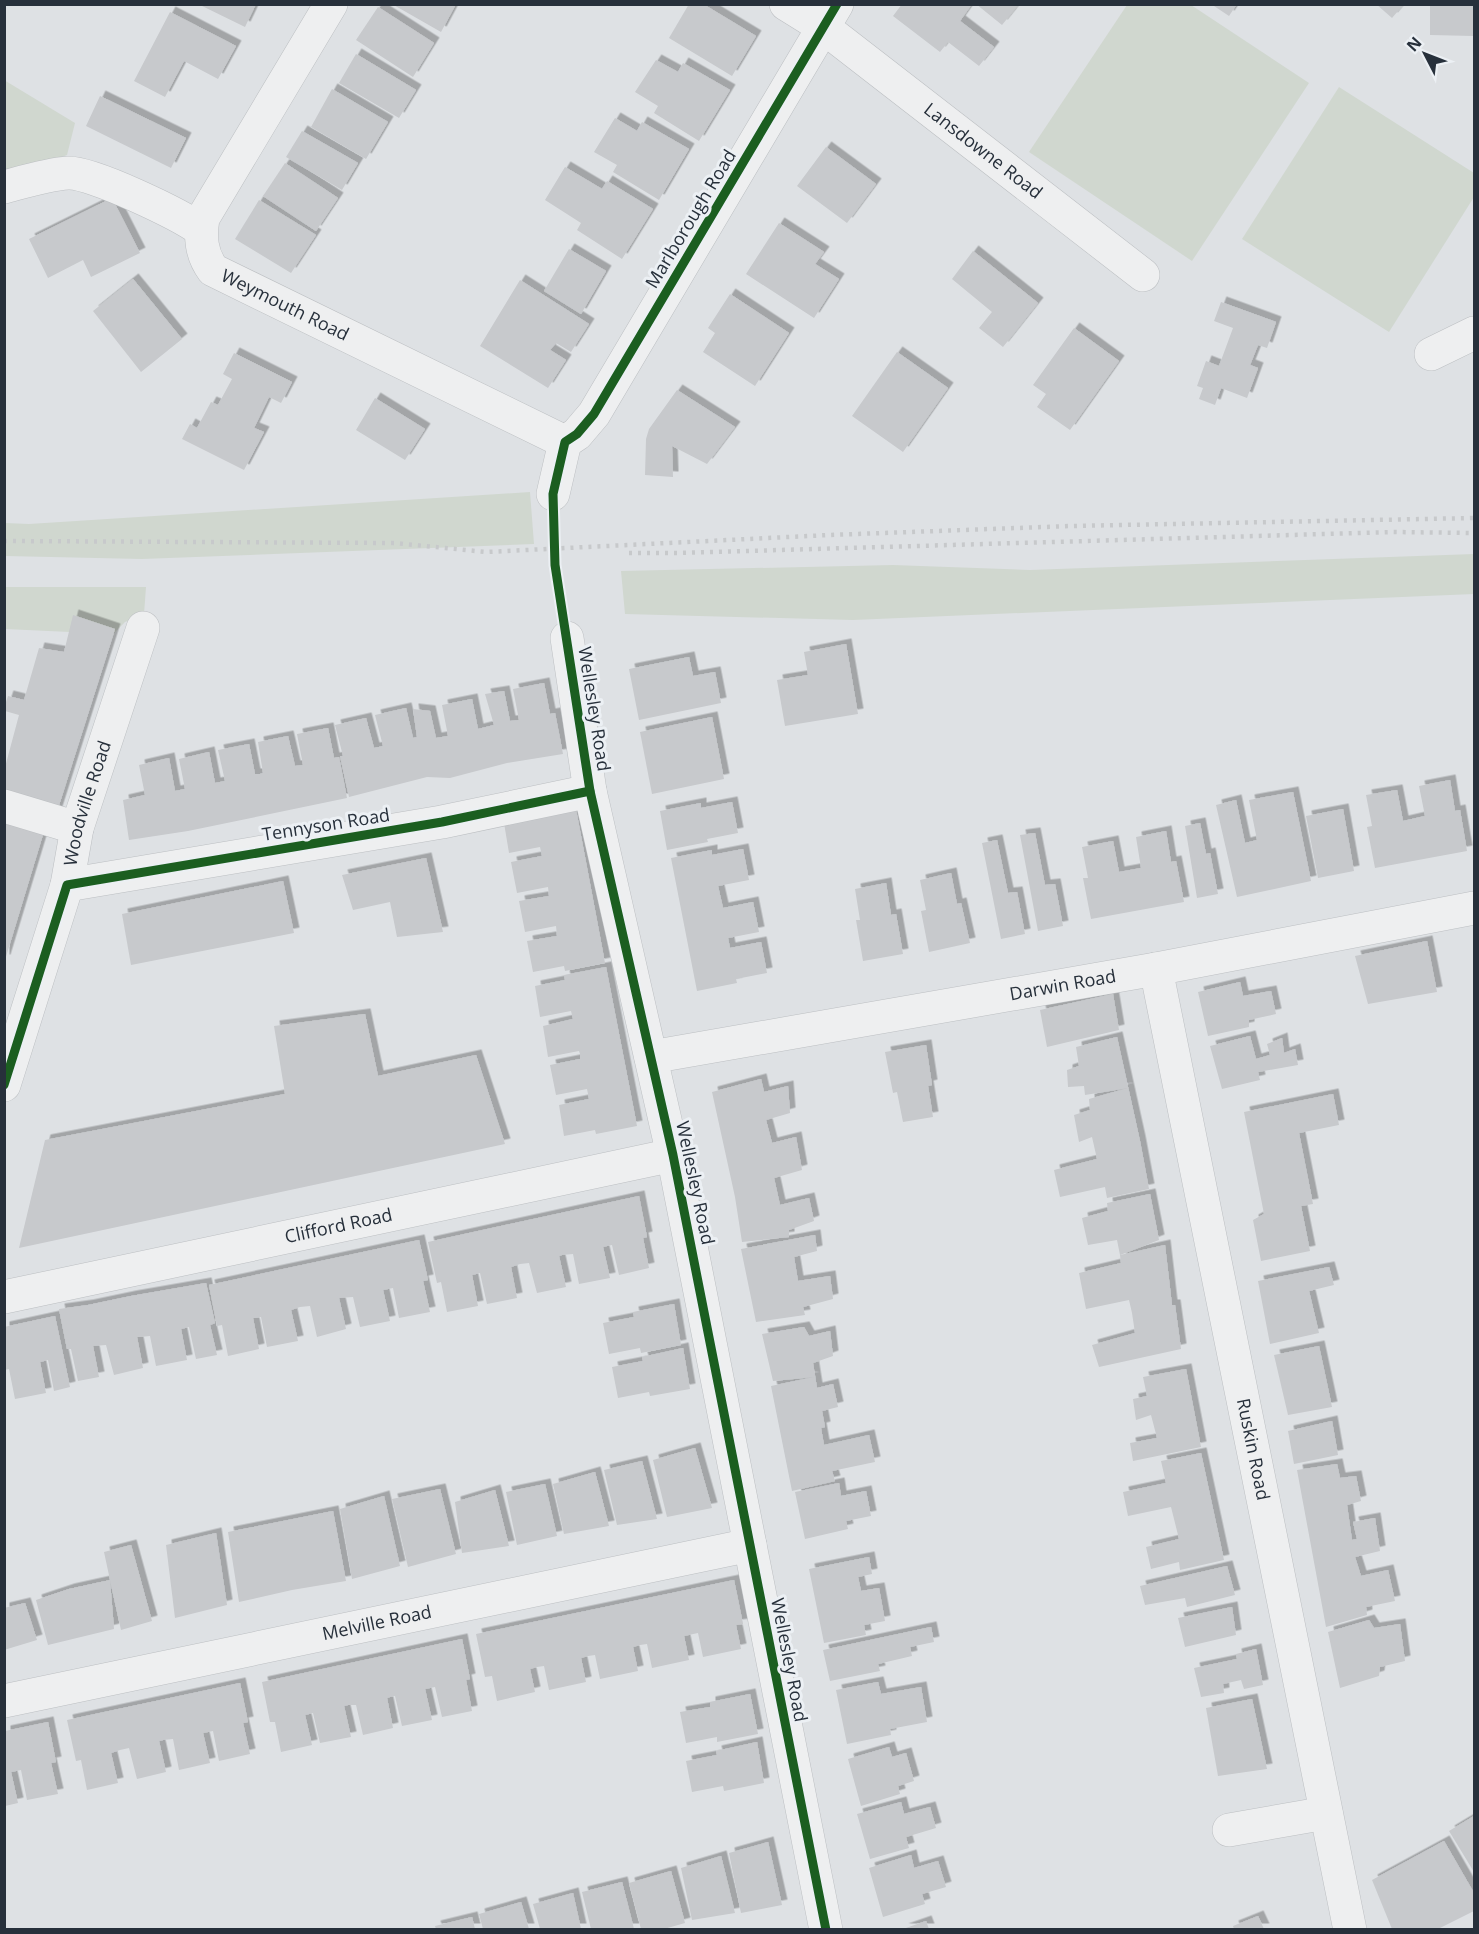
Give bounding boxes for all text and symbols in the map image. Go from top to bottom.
north arrow [1395,24,1455,84]
text: N [1401,32,1426,56]
street label: Lansdowne Road [919,97,1048,204]
street label: Marlborough Road [639,145,741,292]
street label: Weymouth Road [218,263,353,346]
street label: Wellesley Road [573,645,617,773]
street label: Woodville Road [58,737,116,868]
street label: Tennyson Road [260,802,392,846]
street label: Darwin Road [1008,963,1118,1005]
street label: Wellesley Road [671,1119,721,1247]
street label: Clifford Road [282,1202,394,1248]
street label: Ruskin Road [1232,1396,1276,1502]
street label: Wellesley Road [766,1596,814,1724]
street label: Melville Road [320,1599,434,1645]

